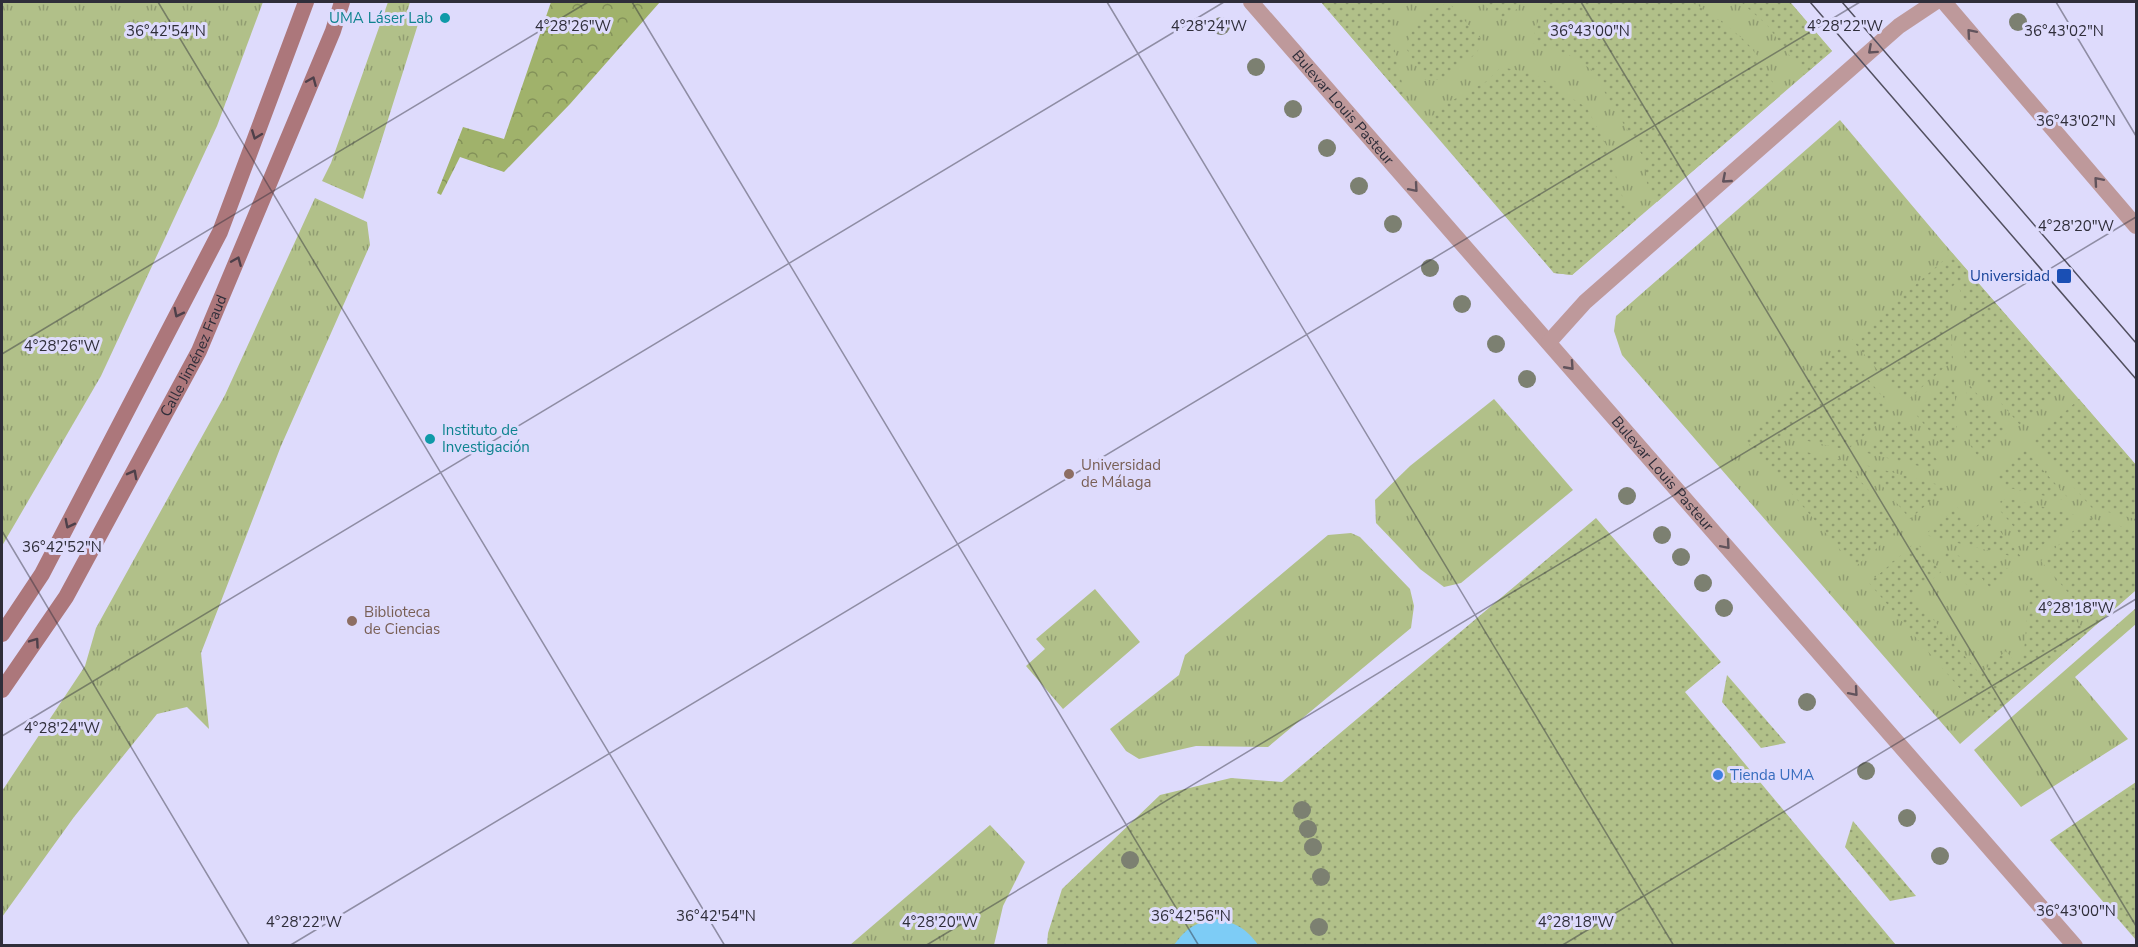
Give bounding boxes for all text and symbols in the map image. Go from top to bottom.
place label: UMA Láser Lab [329,8,433,28]
marker: UMA Láser Lab [438,11,452,25]
text: 4°28'26"W [535,16,612,36]
text: 4°28'24"W [1171,16,1248,36]
text: 4°28'22"W [1807,16,1884,36]
text: 36°42'54"N [126,21,206,41]
text: 36°43'00"N [1550,21,1630,41]
text: 36°43'02"N [2024,21,2104,41]
one-way arrow [1968,29,1979,40]
one-way arrow [1868,43,1879,54]
street label: Bulevar Louis Pasteur [1287,46,1399,170]
one-way arrow [305,76,317,87]
text: 36°43'02"N [2036,111,2116,131]
one-way arrow [251,129,263,140]
one-way arrow [1722,172,1733,183]
one-way arrow [2095,177,2106,188]
one-way arrow [1407,181,1418,192]
text: 4°28'20"W [2038,216,2115,236]
one-way arrow [229,256,241,267]
place label: Universidad [1970,266,2050,286]
marker: Universidad [2055,267,2073,285]
street label: Calle Jiménez Fraud [155,292,231,420]
one-way arrow [174,307,185,317]
text: 4°28'26"W [24,336,101,356]
one-way arrow [1563,359,1574,370]
street label: Bulevar Louis Pasteur [1607,412,1719,536]
place label: Instituto de Investigación [442,420,530,457]
marker: Instituto de Investigación [423,432,437,446]
place label: Universidad de Málaga [1081,455,1161,492]
marker: Universidad de Málaga [1062,467,1076,481]
one-way arrow [126,469,137,480]
one-way arrow [64,517,76,528]
text: 36°42'52"N [22,537,102,557]
one-way arrow [1719,538,1730,549]
text: 4°28'18"W [2038,598,2115,618]
place label: Biblioteca de Ciencias [364,602,440,639]
marker: Biblioteca de Ciencias [345,614,359,628]
one-way arrow [28,638,39,649]
one-way arrow [1847,685,1858,696]
text: 4°28'24"W [24,718,101,738]
place label: Tienda UMA [1730,765,1814,785]
marker: Tienda UMA [1711,768,1725,782]
text: 36°43'00"N [2036,901,2116,921]
text: 36°42'54"N [676,906,756,926]
text: 36°42'56"N [1151,906,1231,926]
text: 4°28'22"W [266,912,343,932]
text: 4°28'20"W [902,912,979,932]
text: 4°28'18"W [1538,912,1615,932]

